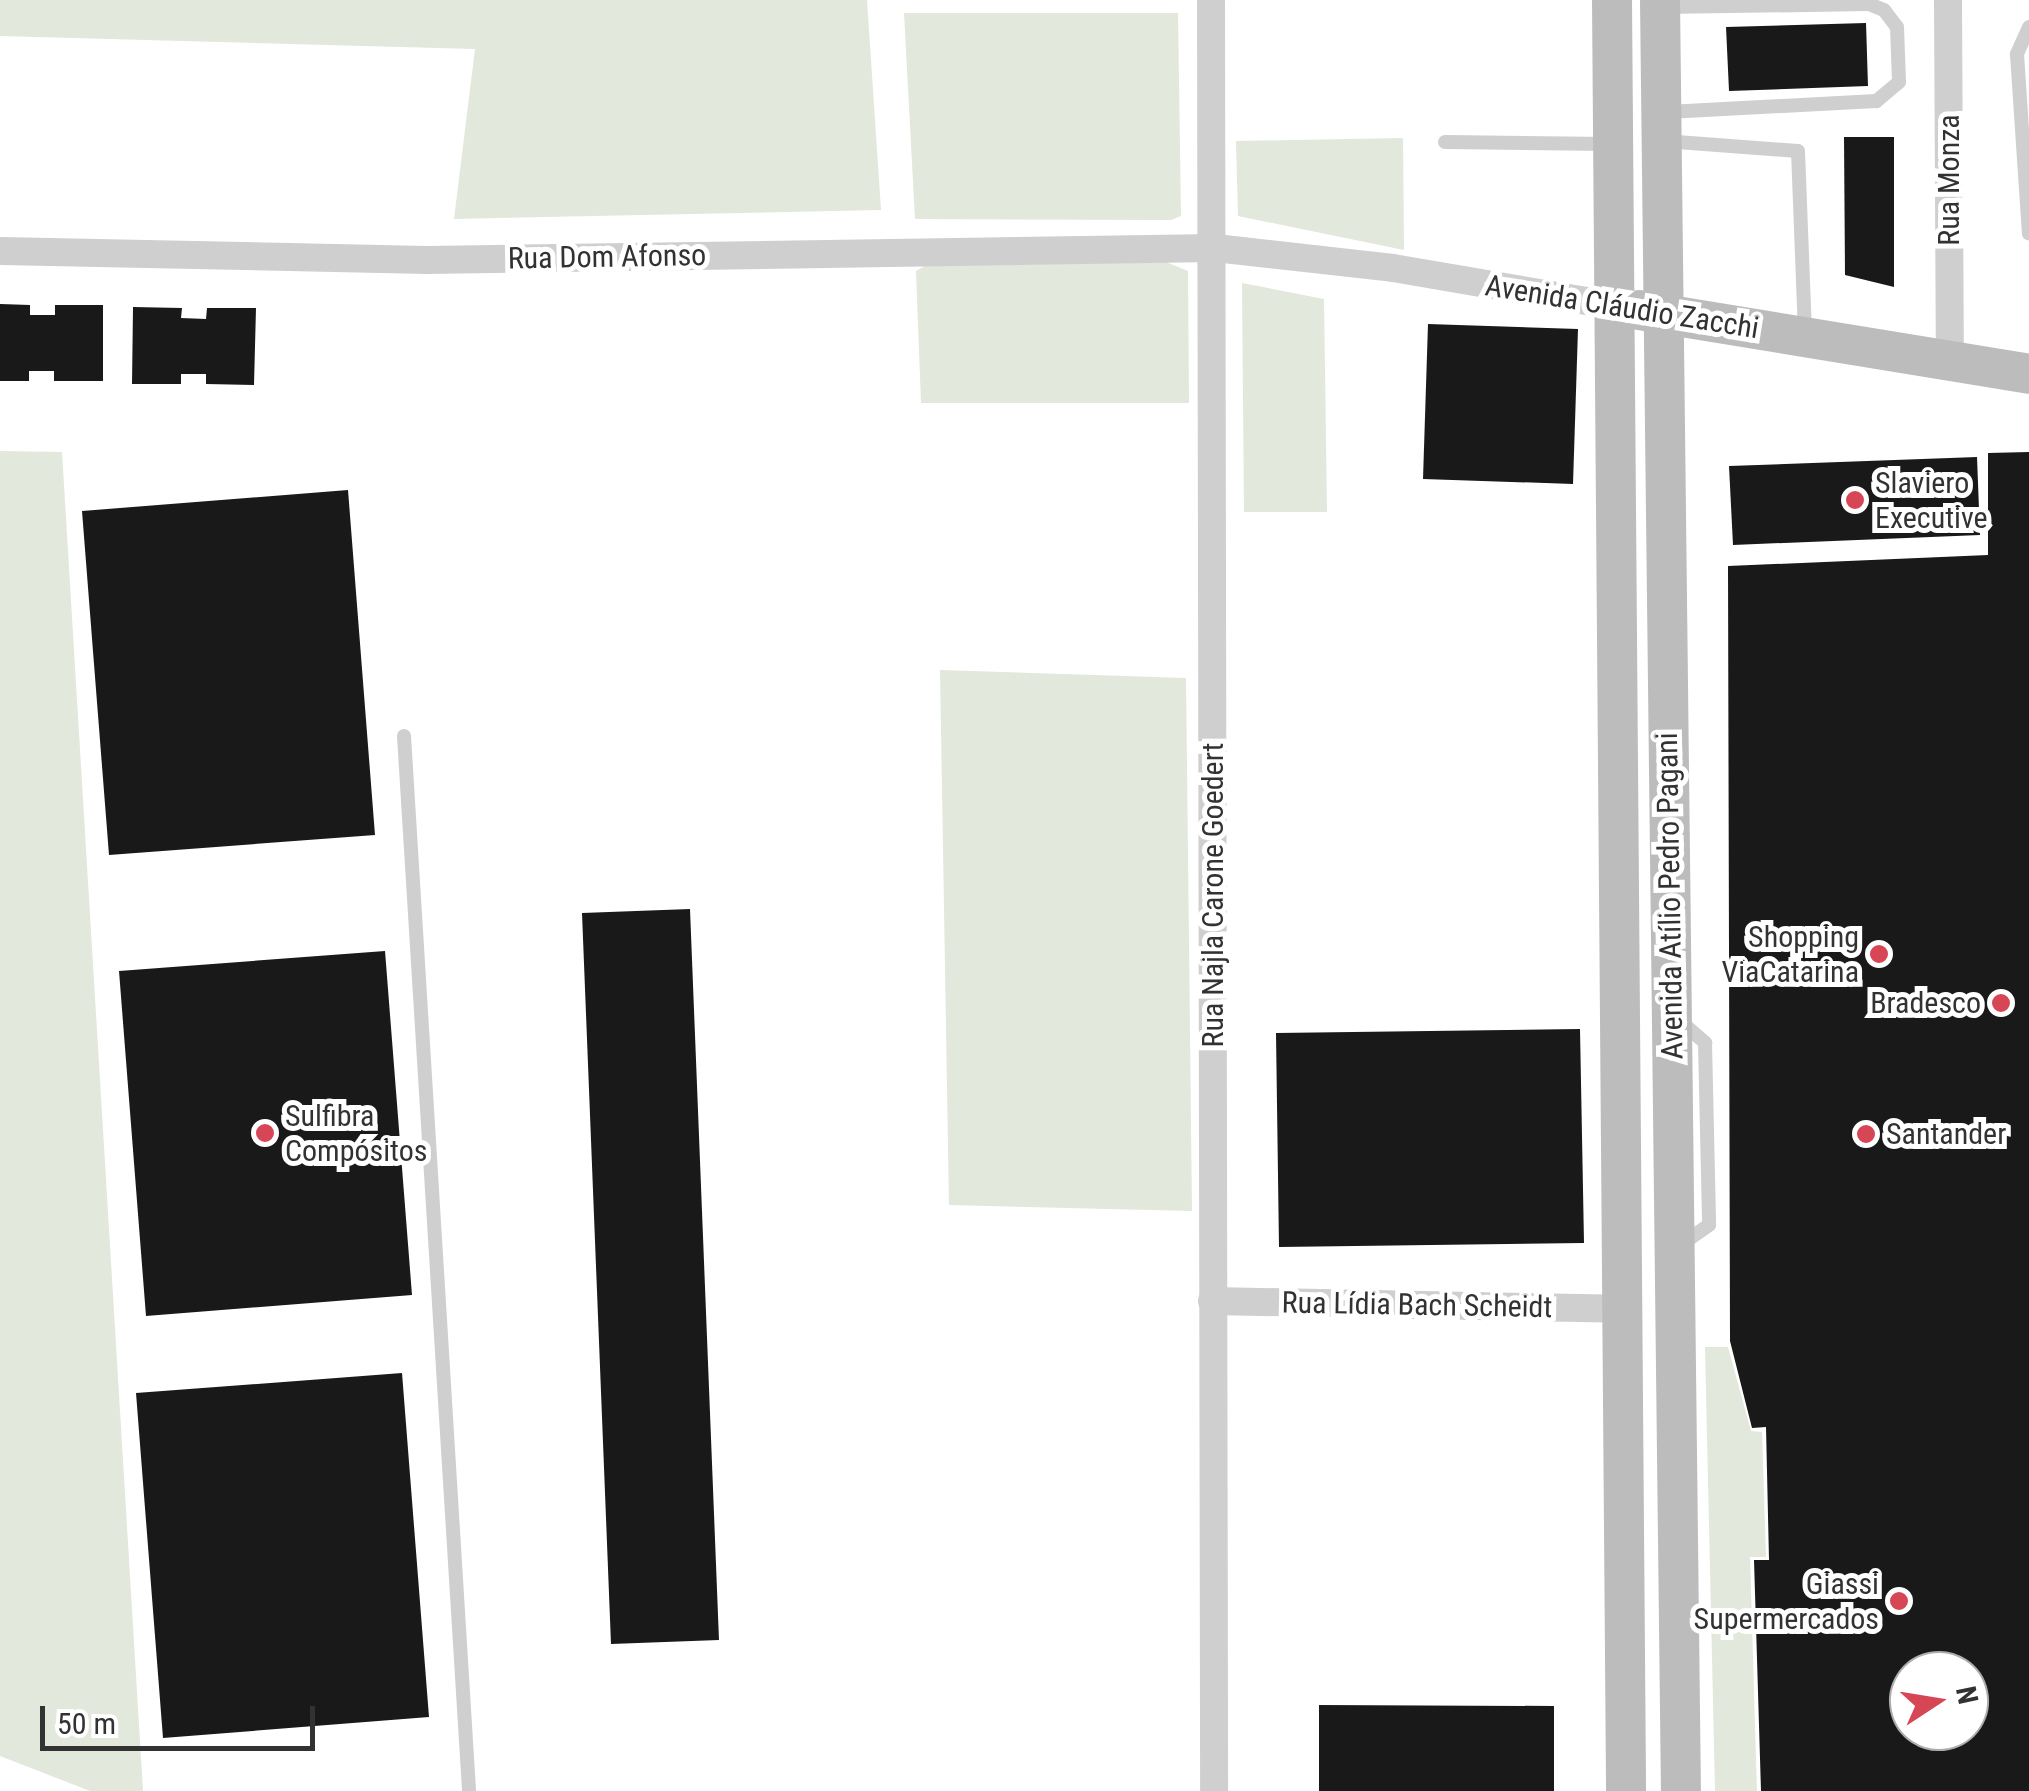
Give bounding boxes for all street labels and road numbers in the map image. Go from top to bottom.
street label: Rua Monza [1931,114,1967,246]
street label: Rua Dom Afonso [507,237,707,277]
street label: Avenida Cláudio Zacchi [1483,268,1761,346]
street label: Avenida Atílio Pedro Pagani [1649,732,1691,1060]
street label: Rua Najla Carone Goedert [1195,743,1231,1047]
street label: Rua Lídia Bach Scheidt [1281,1285,1553,1325]

